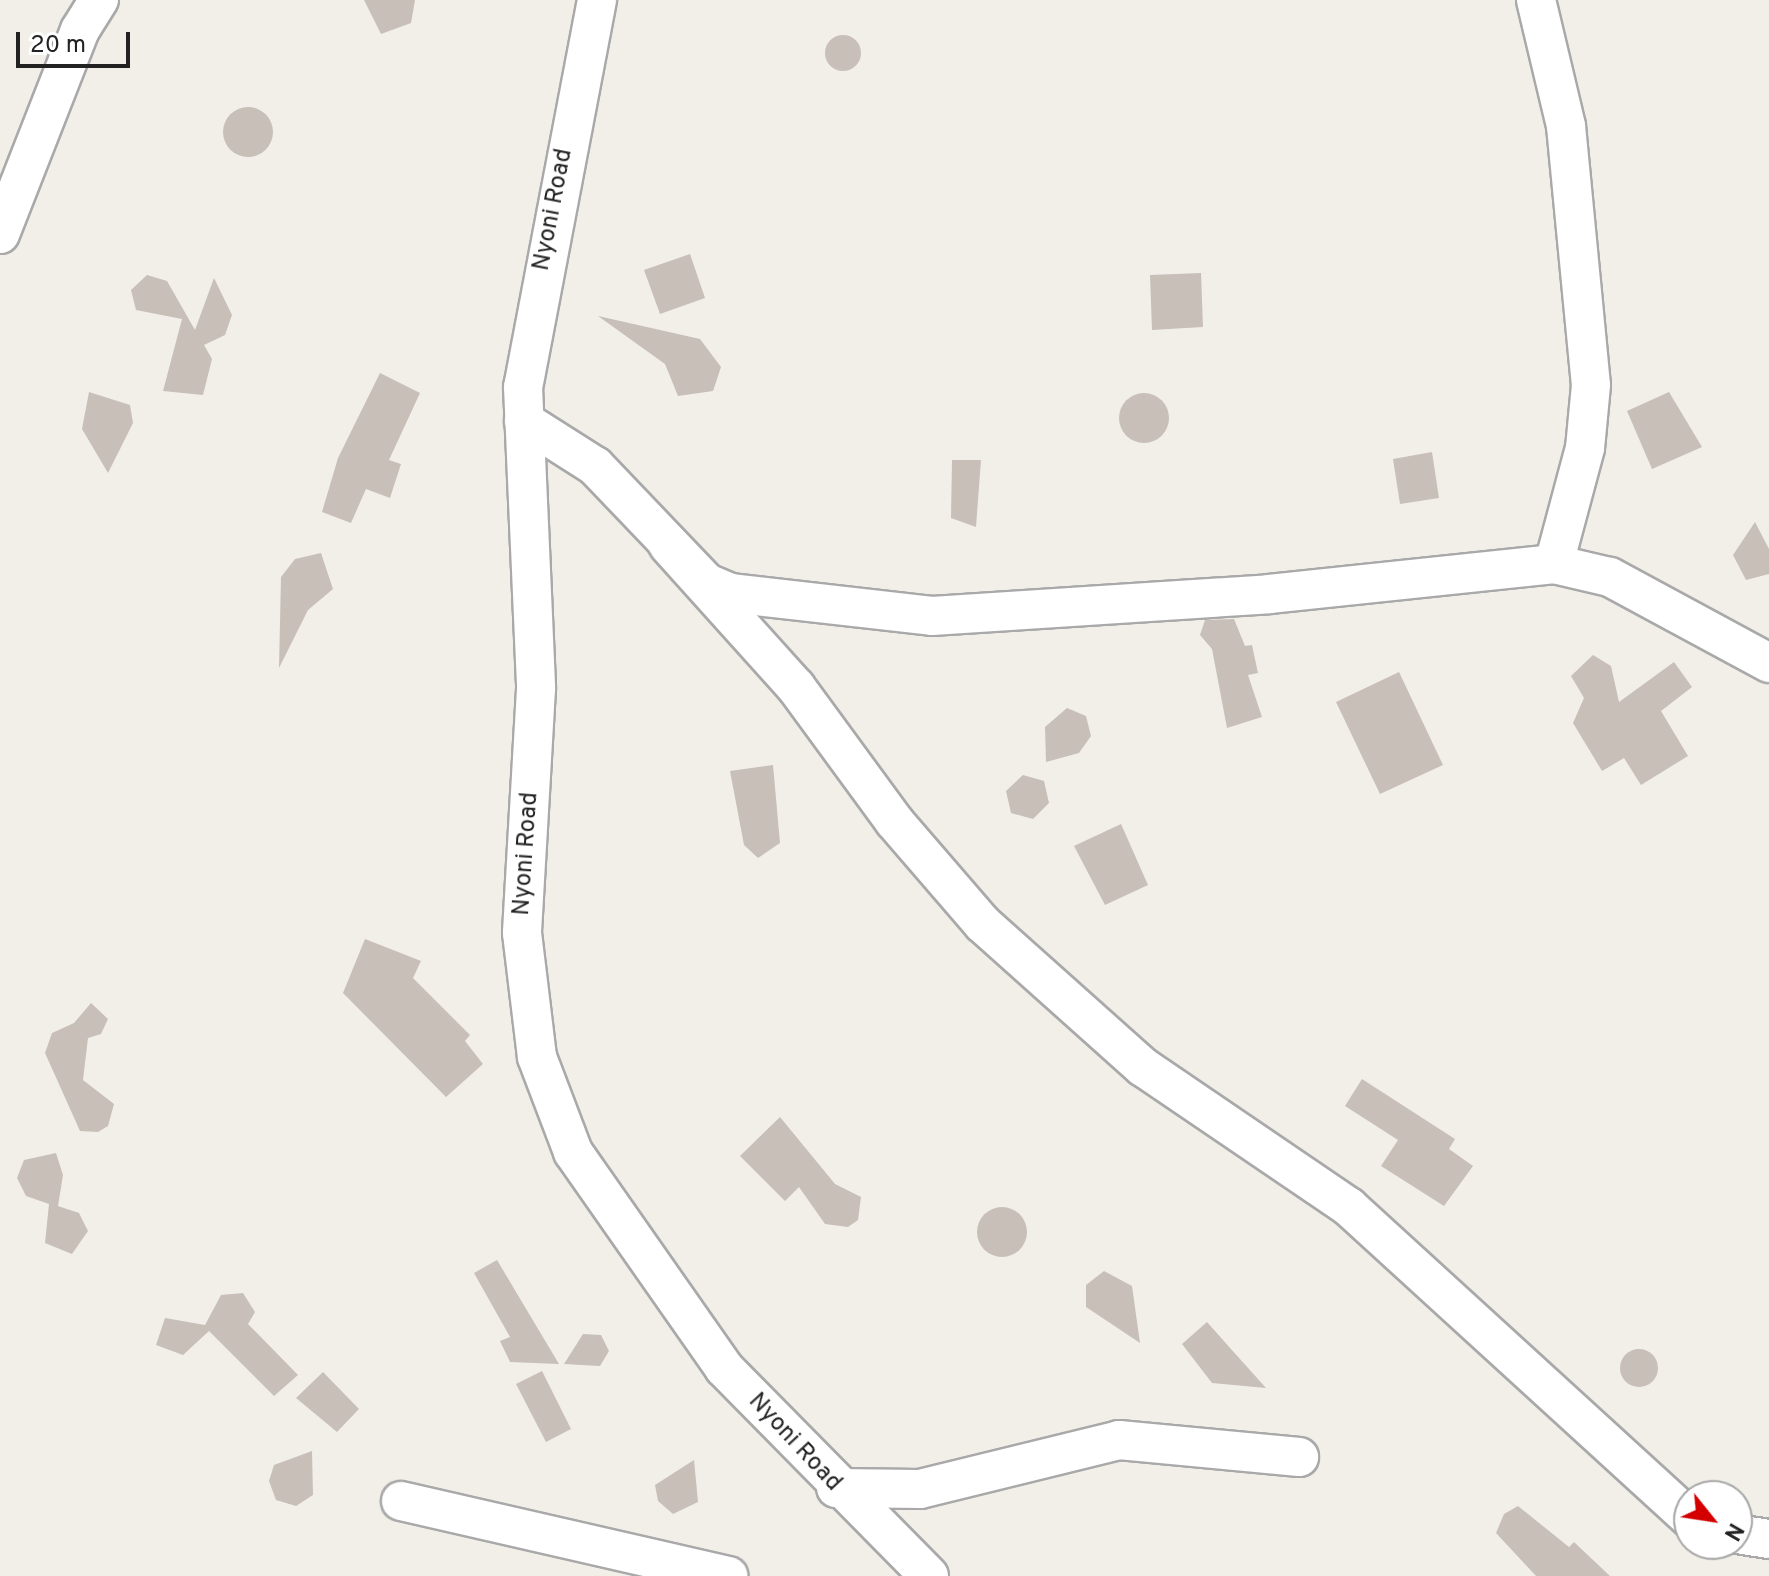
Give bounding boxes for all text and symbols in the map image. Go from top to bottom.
scale bar [20,16,134,66]
text: 20 m [30,31,86,61]
street label: Nyoni Road [528,147,580,273]
street label: Nyoni Road [508,791,546,917]
street label: Nyoni Road [741,1388,847,1498]
north arrow [1673,1480,1753,1560]
text: N [1717,1518,1748,1545]

